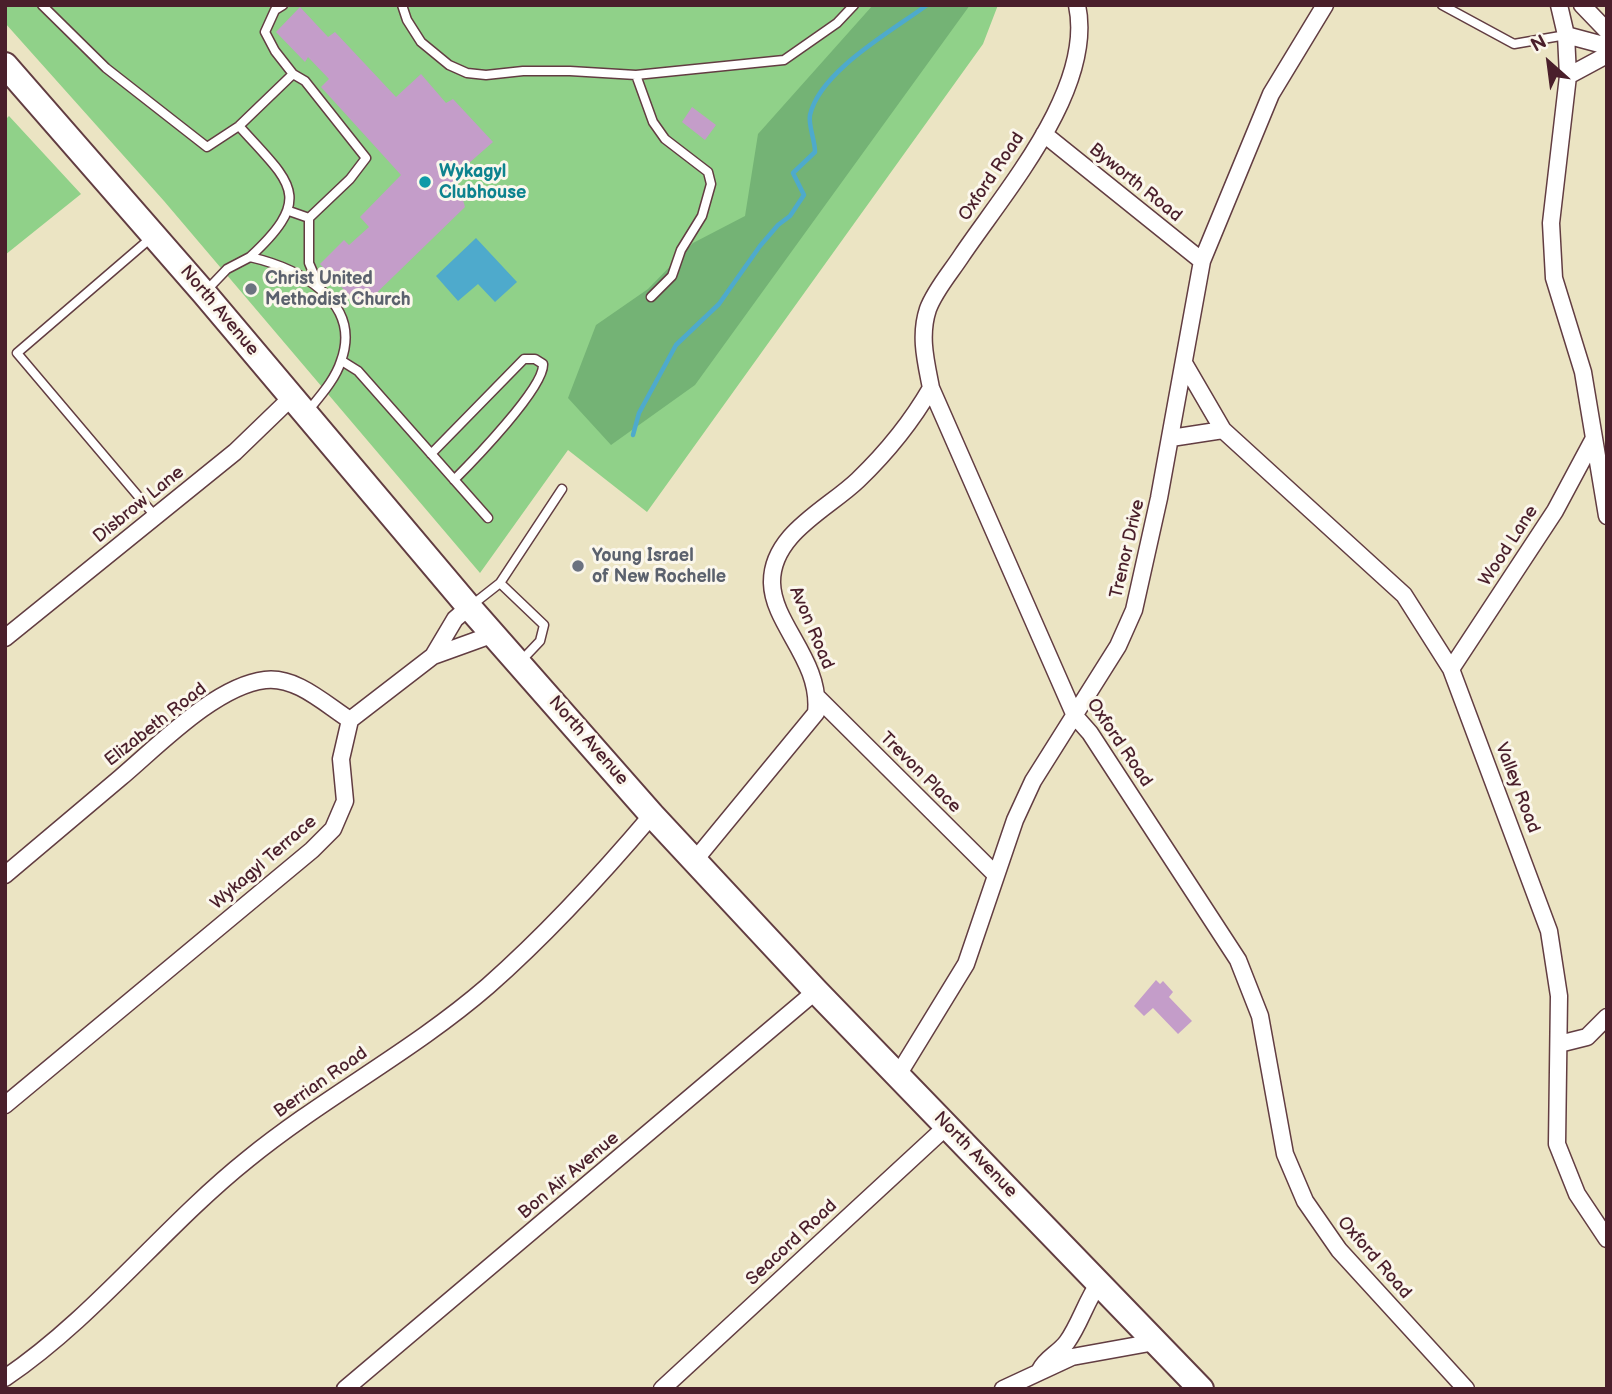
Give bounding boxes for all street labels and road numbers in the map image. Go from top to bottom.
street label: Oxford Road [955,129,1029,225]
street label: Byworth Road [1084,139,1186,227]
street label: North Avenue [175,261,263,361]
street label: Disbrow Lane [89,462,189,548]
street label: Trenor Drive [1106,497,1150,601]
street label: Wood Lane [1475,502,1543,590]
street label: Avon Road [784,583,838,673]
street label: Elizabeth Road [101,679,211,771]
street label: North Avenue [543,692,633,790]
street label: Oxford Road [1082,695,1156,791]
street label: Trevon Place [875,728,965,818]
street label: Valley Road [1490,740,1544,836]
street label: Wykagyl Terrace [207,811,321,915]
street label: Berrian Road [270,1043,372,1123]
street label: North Avenue [929,1108,1021,1202]
street label: Bon Air Avenue [514,1128,624,1224]
street label: Seacord Road [742,1195,842,1291]
street label: Oxford Road [1332,1212,1416,1304]

